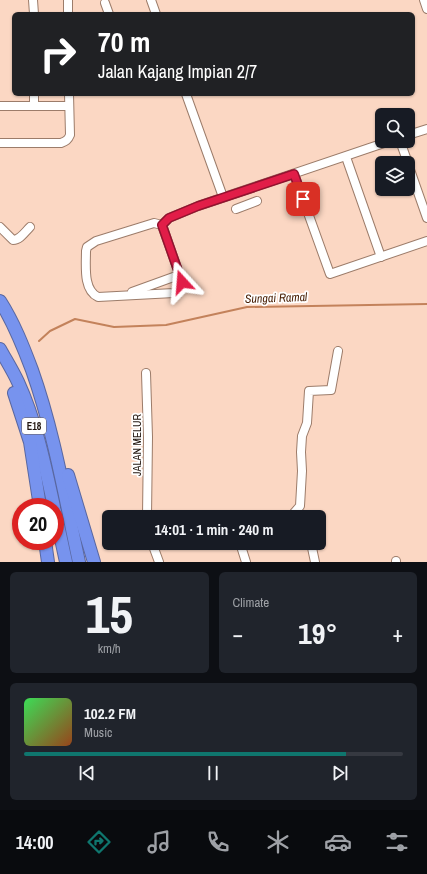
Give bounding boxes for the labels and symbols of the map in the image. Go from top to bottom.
pin [286,182,320,216]
position arrow [161,261,203,303]
water label: Sungai Ramal [245,289,308,307]
street label: JALAN MELUR [130,413,144,476]
road number: E18 [22,418,46,434]
speed limit sign: 20 [12,498,64,550]

